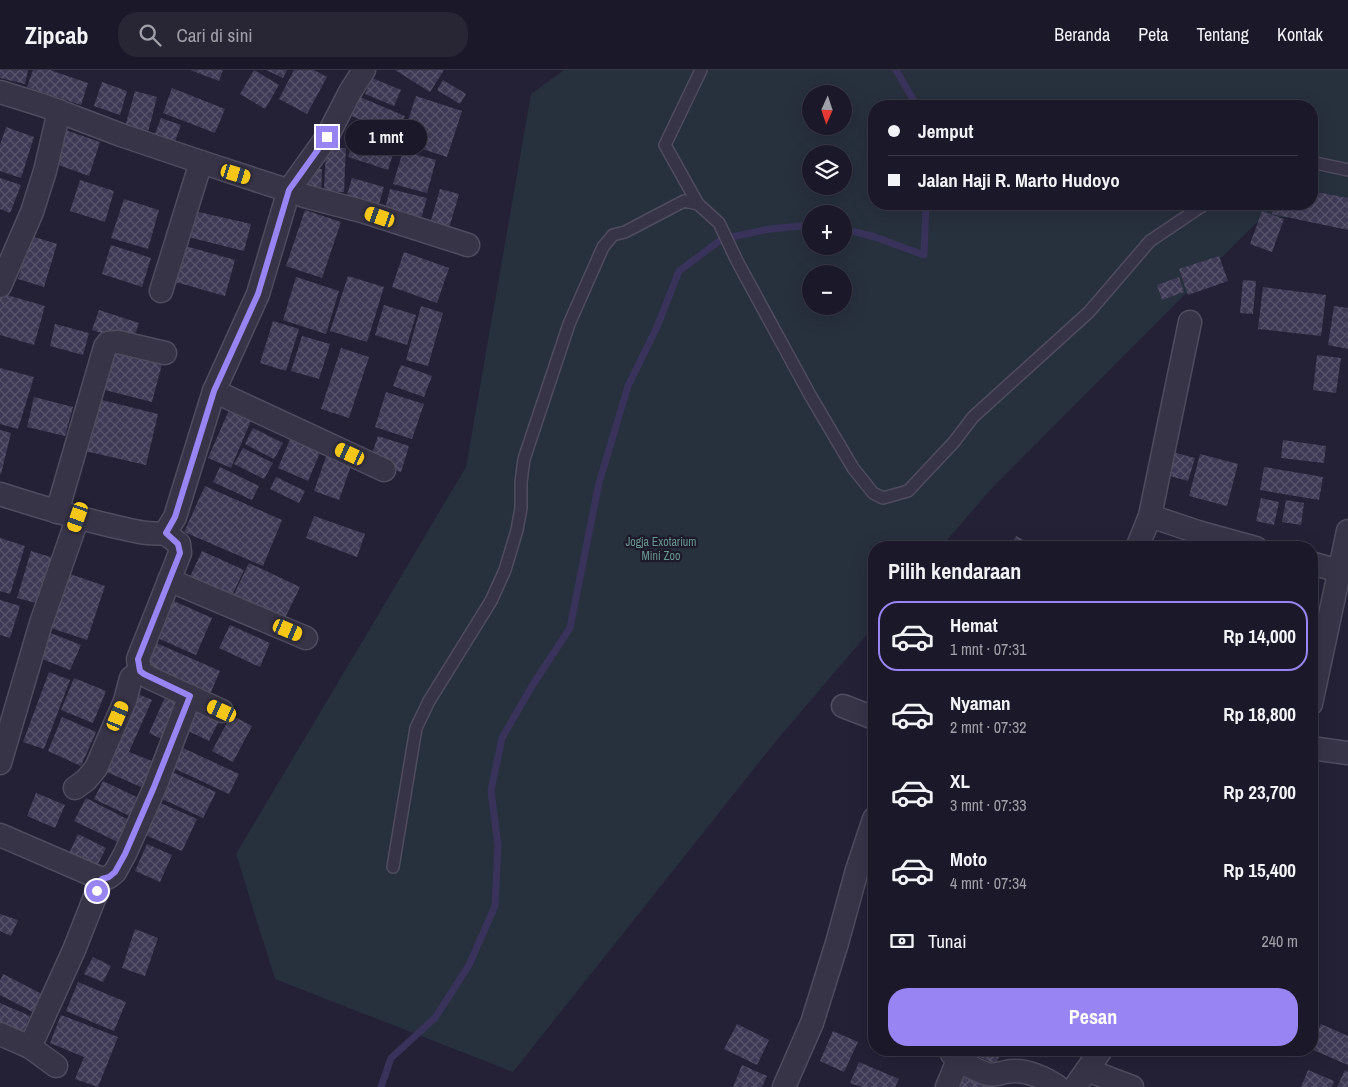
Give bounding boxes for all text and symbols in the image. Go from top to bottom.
search box [118,12,468,57]
text: Zipcab [25,19,88,51]
icon: search [136,21,164,49]
text: Cari di sini [176,22,253,48]
text: Beranda [1054,22,1110,47]
text: Peta [1138,22,1169,47]
text: Tentang [1197,22,1249,47]
text: Kontak [1277,22,1323,47]
north arrow [802,85,852,135]
map controls [802,85,852,315]
text: Jemput [918,118,973,144]
callout: 1 mnt [344,120,427,154]
route end [316,126,338,148]
text: 1 mnt [369,126,404,148]
button: layers [802,145,852,195]
car [219,162,252,186]
text: Jalan Haji R. Marto Hudoyo [918,167,1120,193]
car [363,205,396,229]
button: + [802,205,852,255]
button: − [802,265,852,315]
car [333,441,366,467]
car [66,500,89,534]
park label: Jogja Exotarium Mini Zoo [625,534,697,564]
text: Pilih kendaraan [888,556,1021,586]
text: Hemat [950,612,998,638]
icon: car [890,614,935,659]
car [271,617,304,643]
text: Rp 14,000 [1223,623,1296,649]
text: 1 mnt · 07:31 [950,638,1027,660]
text: Nyaman [950,690,1011,716]
icon: car [890,692,935,737]
car [205,698,238,724]
car [105,699,130,733]
text: Rp 18,800 [1223,701,1296,727]
text: 2 mnt · 07:32 [950,716,1027,738]
text: XL [950,768,970,794]
icon: car [890,770,935,815]
text: Rp 23,700 [1223,779,1296,805]
text: 3 mnt · 07:33 [950,794,1027,816]
text: Moto [950,846,987,872]
icon: car [890,848,935,893]
text: Rp 15,400 [1223,857,1296,883]
text: 4 mnt · 07:34 [950,872,1027,894]
route start [86,880,108,902]
icon: cash [888,927,916,955]
text: Tunai [928,928,967,954]
text: 240 m [1262,930,1298,952]
button: Pesan [888,988,1298,1046]

